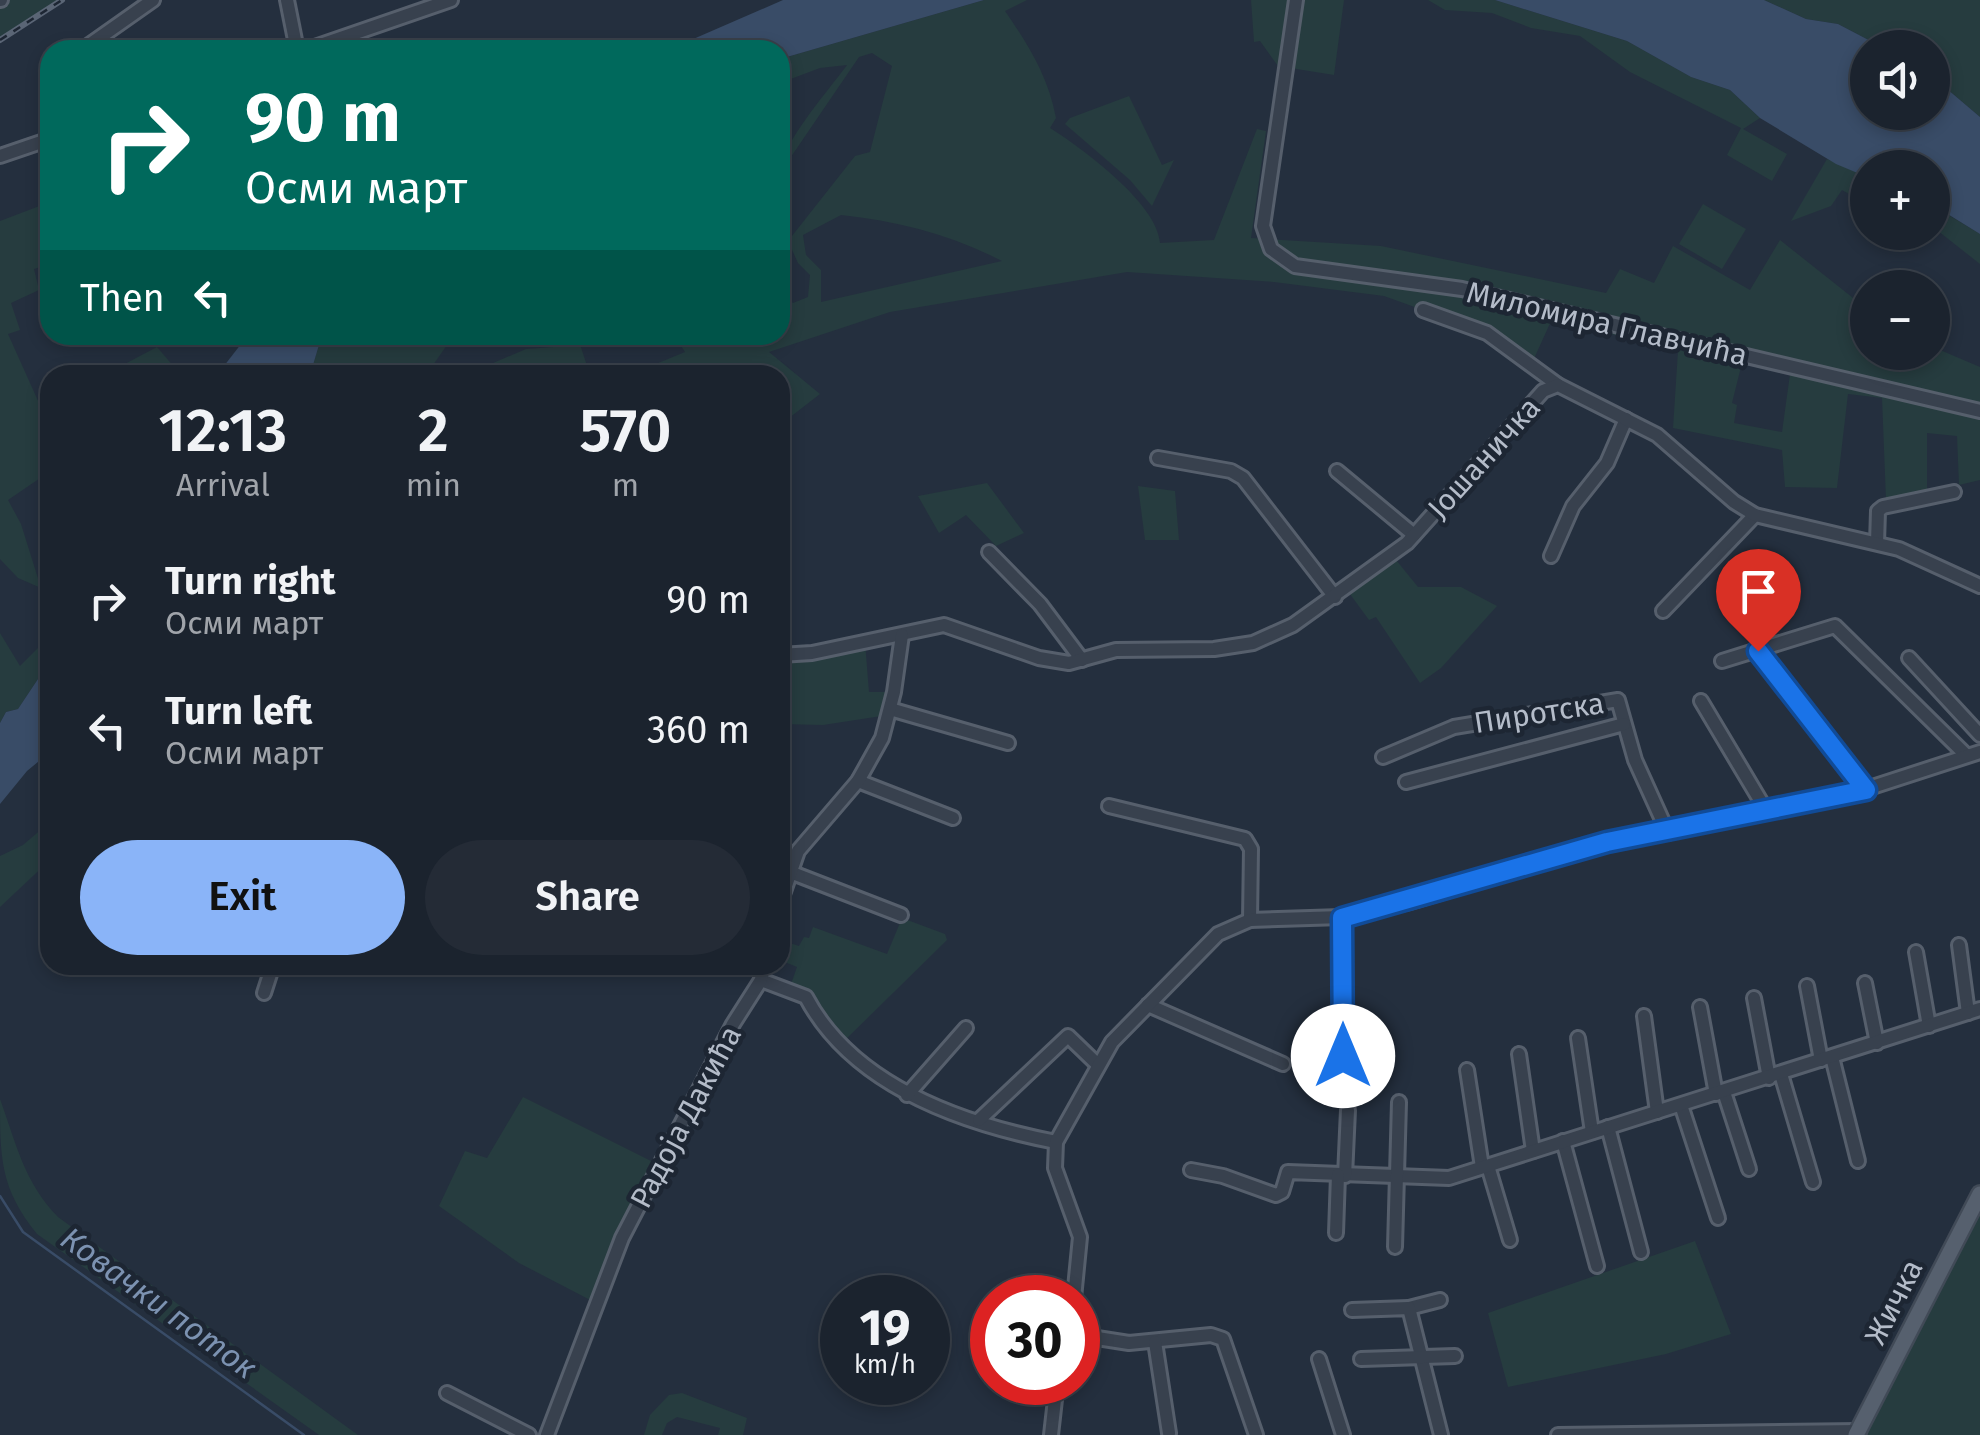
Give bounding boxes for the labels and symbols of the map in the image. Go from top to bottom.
street label: Миломира Главчића [1463,274,1751,374]
street label: Јошаничка [1420,390,1548,526]
pin [1716,549,1801,652]
street label: Пиротска [1471,685,1607,741]
position arrow [1291,1004,1395,1108]
street label: Радоја Дакића [623,1020,749,1214]
water label: Ковачки поток [53,1219,265,1387]
street label: Жичка [1857,1253,1931,1351]
speed limit sign: 30 [970,1275,1100,1405]

